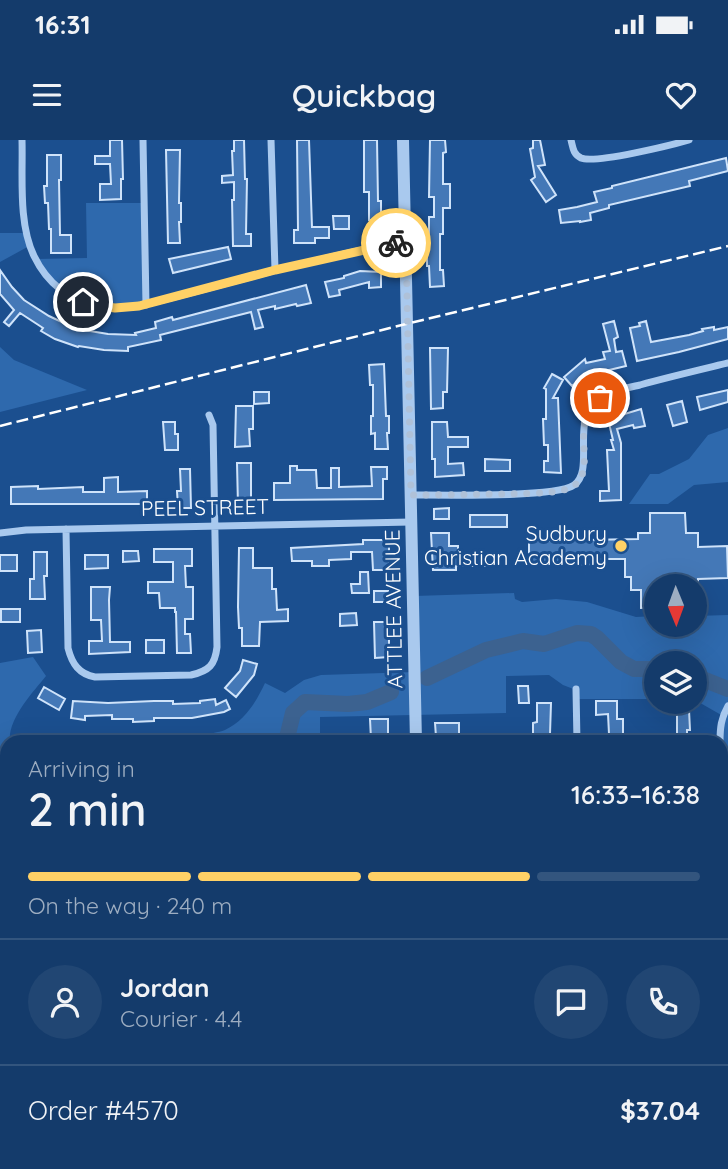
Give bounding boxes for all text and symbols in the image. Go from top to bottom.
text: 16:31 [35,8,91,41]
text: Quickbag [292,75,436,115]
icon: menu [28,76,66,114]
icon: heart [662,76,700,114]
courier [361,208,431,278]
icon: bike [377,224,415,262]
pin [53,272,113,332]
icon: home [64,283,102,321]
pin [570,368,630,428]
icon: bag [581,379,619,417]
street label: PEEL STREET [141,493,269,521]
place label: Sudbury Christian Academy [424,520,607,570]
street label: ATTLEE AVENUE [379,529,407,689]
marker: Sudbury Christian Academy [613,538,629,554]
north arrow [644,574,707,637]
map controls [644,574,707,714]
button: layers [644,651,707,714]
text: Arriving in [28,754,135,783]
text: 16:33–16:38 [571,778,700,811]
text: 2 min [28,780,147,838]
text: On the way · 240 m [28,891,232,920]
button: person [28,965,102,1039]
button: chat [534,965,608,1039]
button: phone [626,965,700,1039]
text: Jordan [120,971,209,1004]
text: Courier · 4.4 [120,1004,242,1033]
text: Order #4570 [28,1094,179,1127]
text: $37.04 [620,1094,700,1127]

